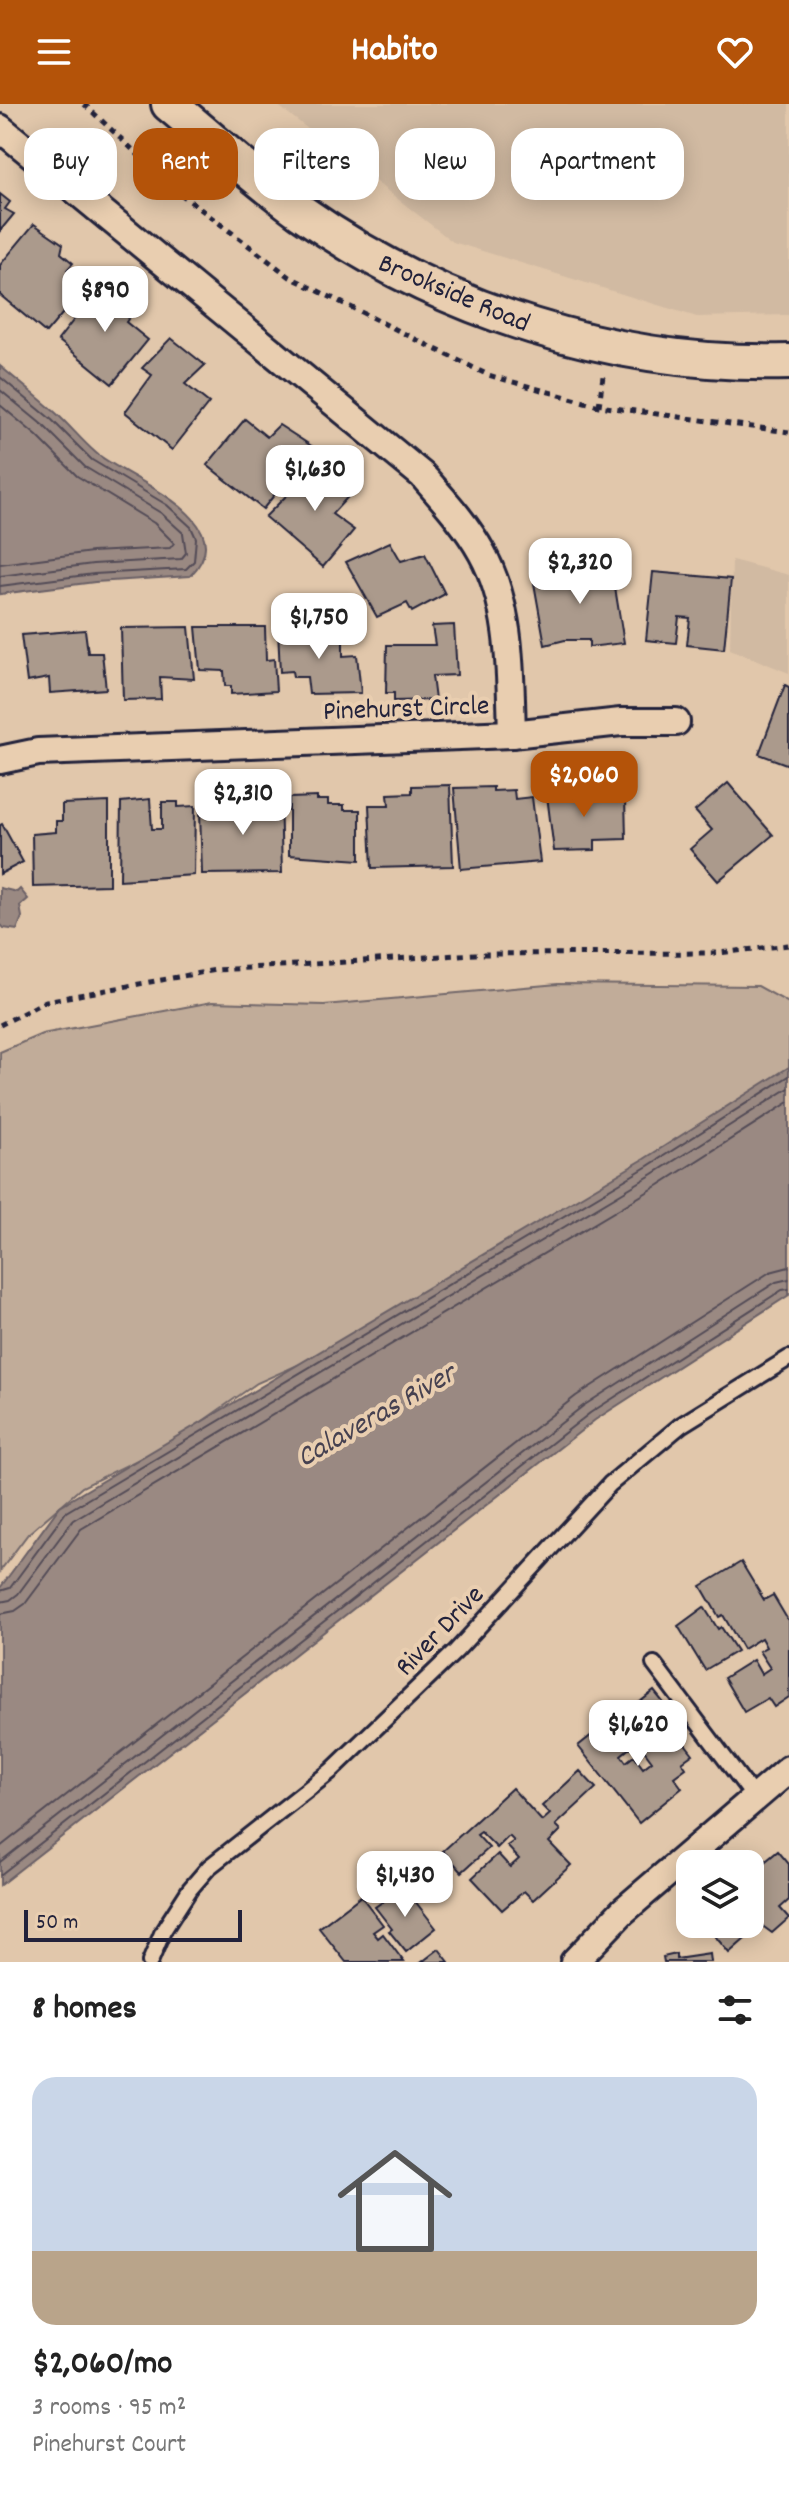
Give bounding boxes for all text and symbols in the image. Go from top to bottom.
text: Habito [351,26,438,78]
icon: menu [32,30,76,74]
icon: heart [713,30,757,74]
chip: Buy [24,128,117,200]
chip: Rent [133,128,238,200]
chip: Filters [254,128,379,200]
chip: New [395,128,495,200]
chip: Apartment [511,128,684,200]
street label: Brookside Road [371,246,535,346]
pin: $890 [58,266,152,334]
text: $890 [80,273,130,310]
pin: $1,630 [250,445,380,513]
text: $1,630 [284,452,346,489]
pin: $2,320 [515,538,645,606]
text: $2,320 [547,545,613,582]
pin: $1,750 [254,593,384,661]
text: $1,750 [289,600,349,637]
street label: Pinehurst Circle [322,688,490,734]
pin: $2,060 [519,751,649,819]
text: $2,060 [549,758,619,795]
pin: $2,310 [178,769,308,837]
text: $2,310 [213,776,273,813]
water label: Calaveras River [290,1353,467,1481]
street label: River Drive [388,1578,495,1687]
pin: $1,620 [573,1700,703,1768]
text: $1,620 [607,1707,669,1744]
map controls [676,1850,764,1938]
button: layers [676,1850,764,1938]
pin: $1,430 [340,1851,470,1919]
text: $1,430 [375,1858,435,1895]
scale bar [24,1906,242,1942]
text: 50 m [36,1908,78,1939]
text: 8 homes [32,1986,137,2035]
icon: filters [713,1988,757,2032]
icon: home [323,2129,467,2273]
text: $2,060/mo [32,2341,172,2390]
text: 3 rooms · 95 m² [32,2390,186,2427]
text: Pinehurst Court [32,2427,186,2464]

